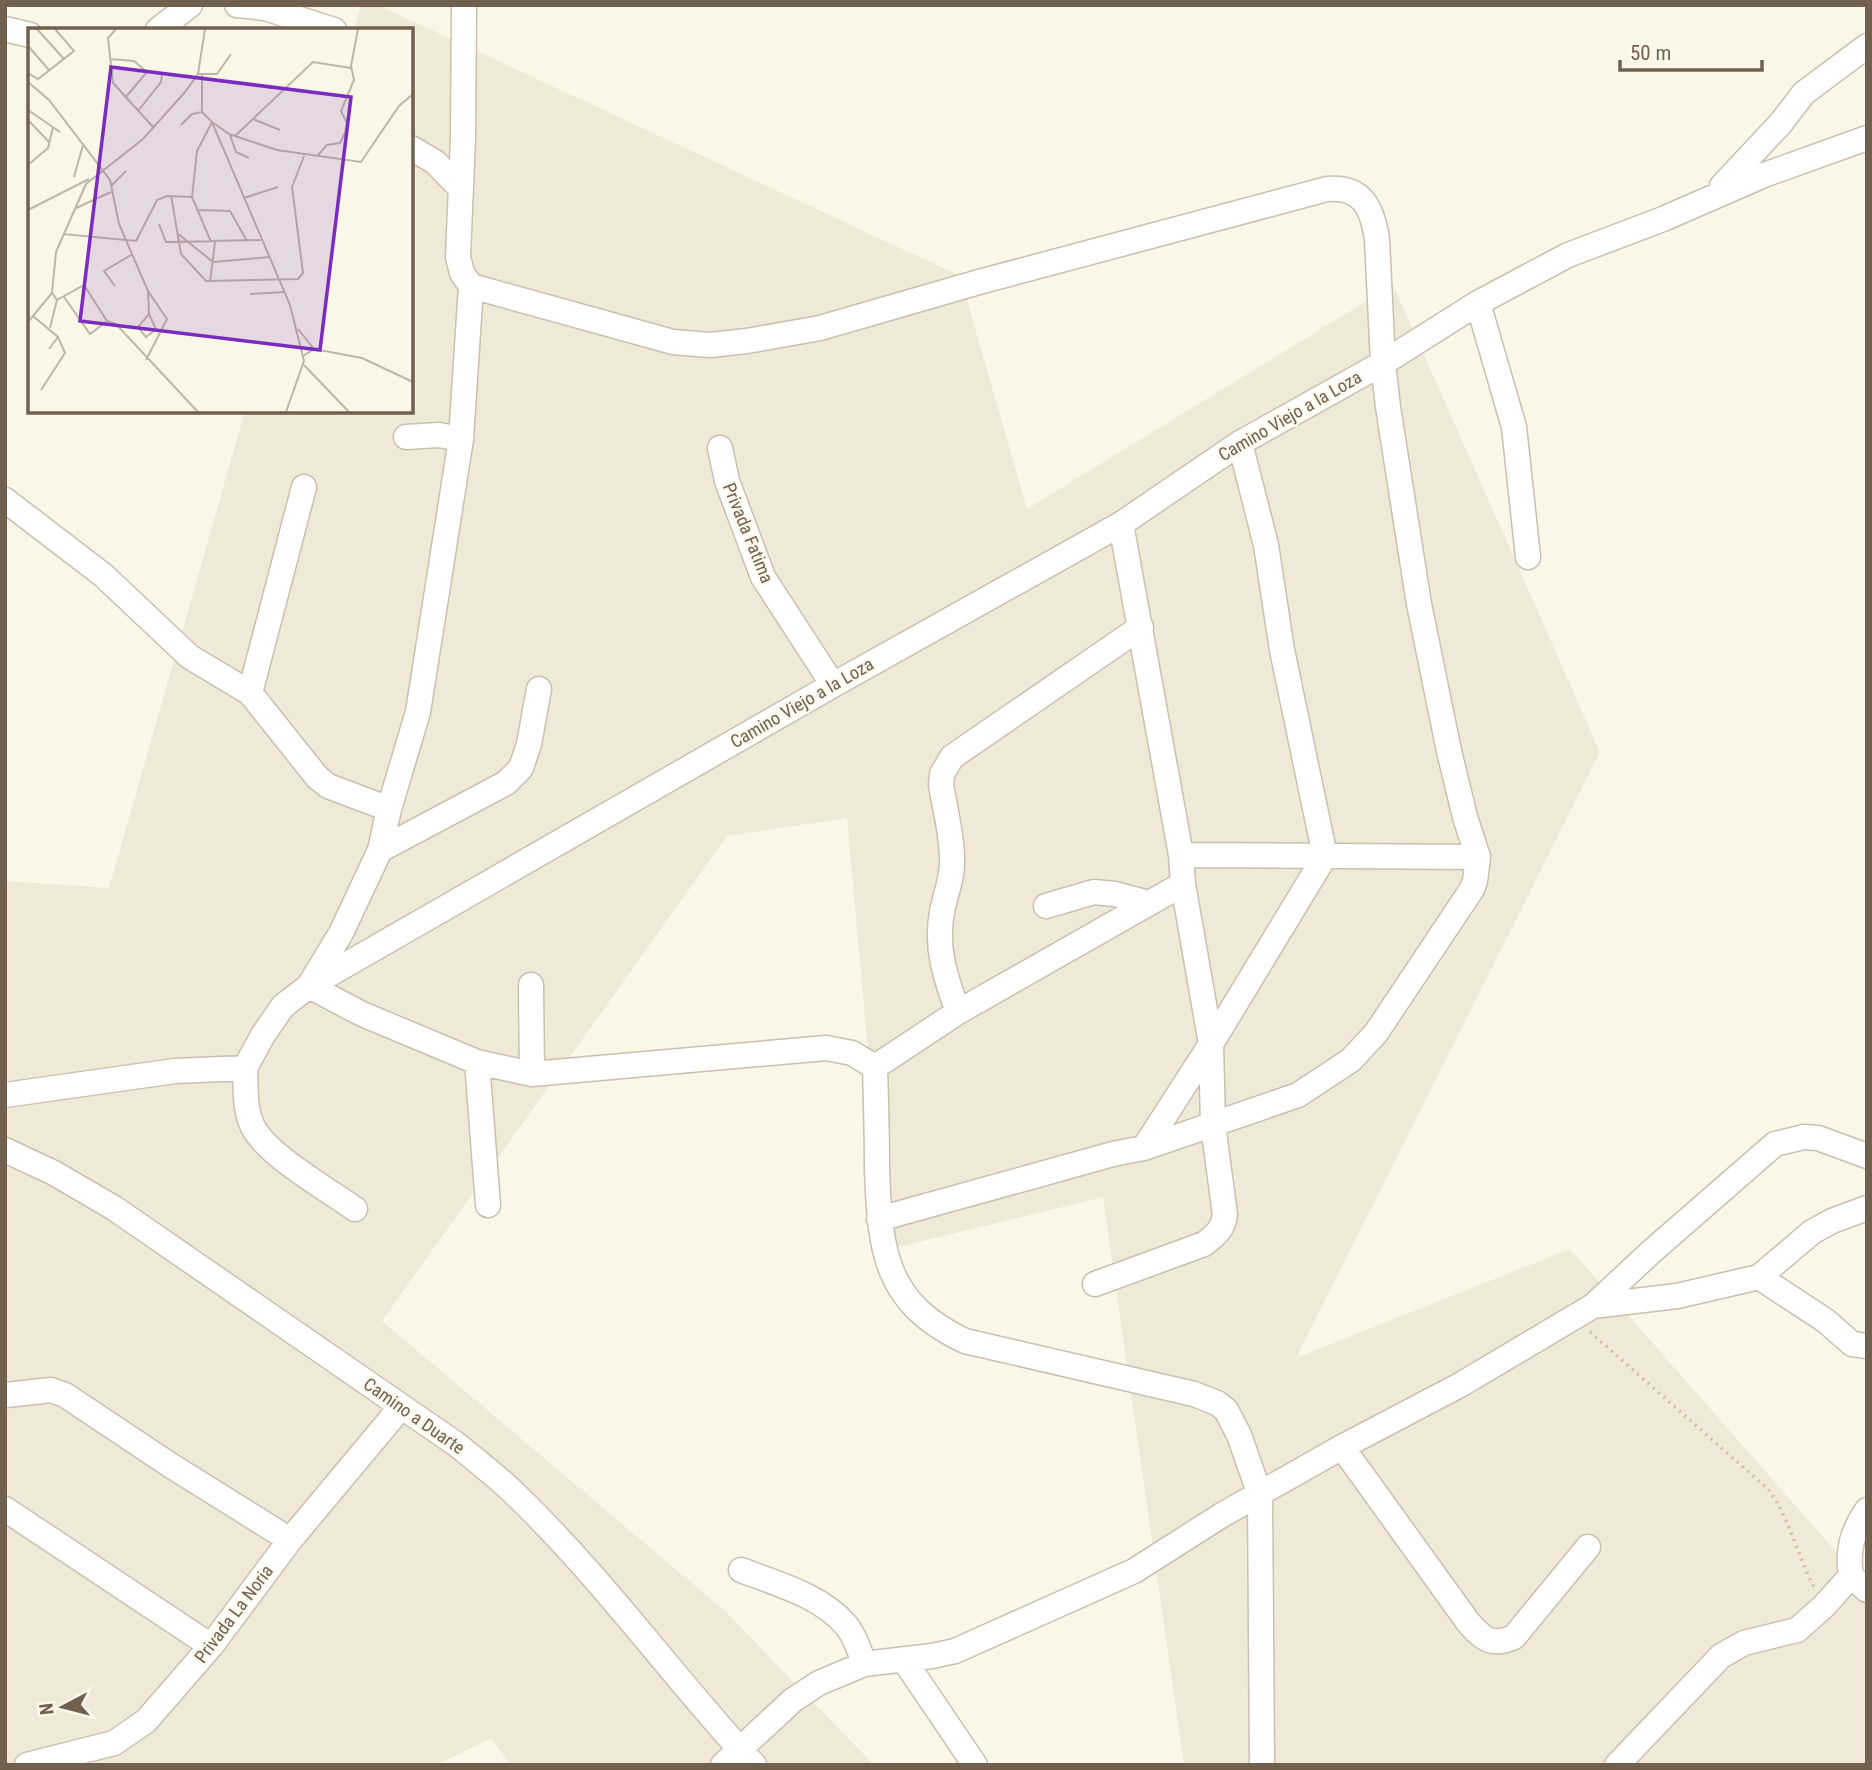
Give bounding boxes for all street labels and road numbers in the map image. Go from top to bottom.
street label: Camino Viejo a la Loza [1214,366,1365,465]
street label: Privada Fatima [719,480,778,586]
street label: Camino Viejo a la Loza [726,653,877,752]
street label: Camino a Duarte [360,1373,469,1458]
street label: Privada La Noria [190,1561,277,1667]

